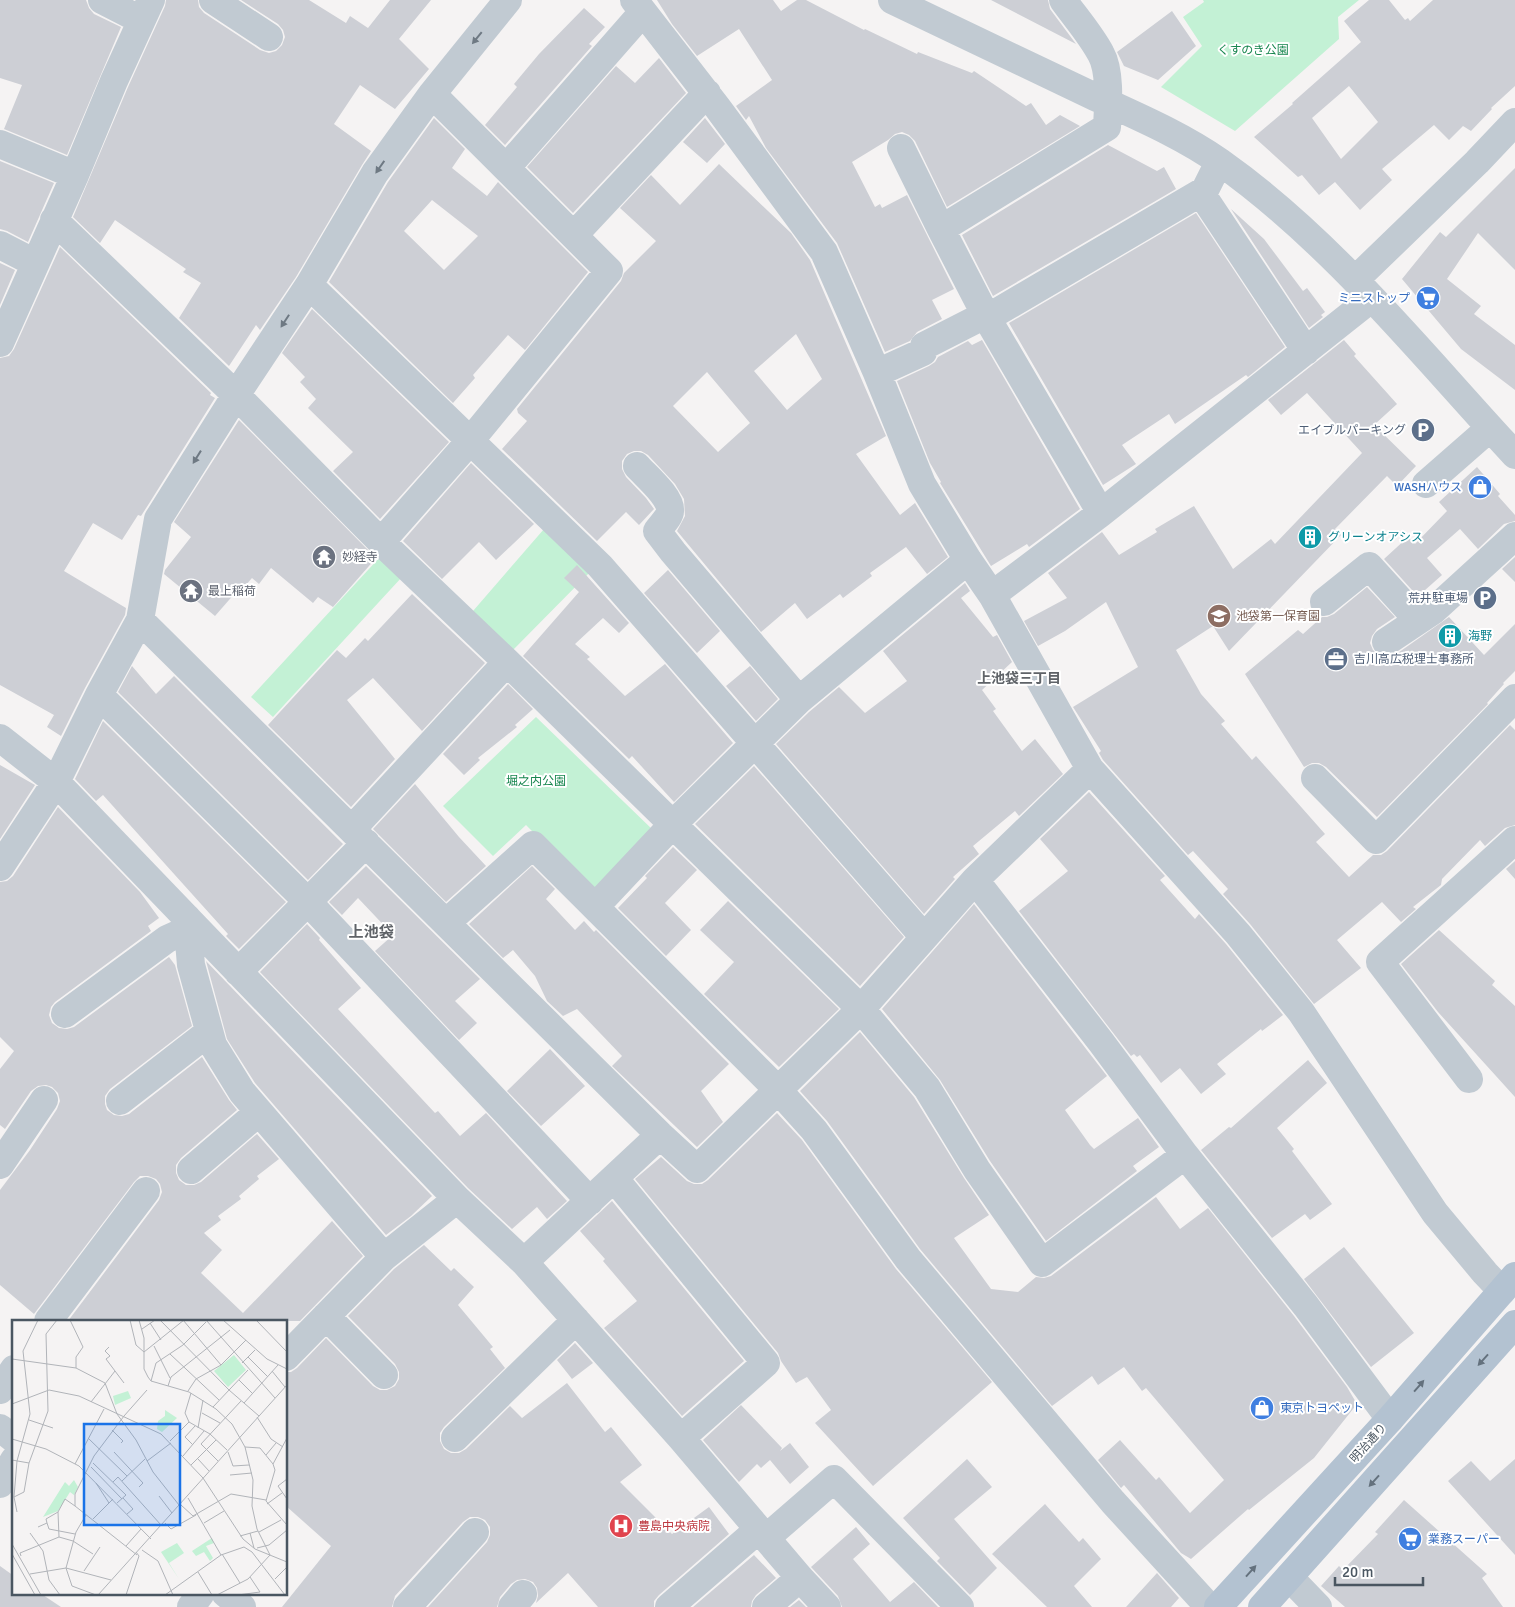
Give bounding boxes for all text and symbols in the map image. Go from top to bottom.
one-way arrow [472,31,483,44]
park label: くすのき公園 [1217,43,1289,58]
one-way arrow [375,161,385,174]
supermarket icon: ミニストップ [1415,285,1441,311]
place label: ミニストップ [1338,291,1410,306]
one-way arrow [280,314,290,327]
parking icon: エイブルパーキング [1410,417,1436,443]
place label: エイブルパーキング [1298,423,1406,438]
one-way arrow [193,451,202,464]
shop icon: WASHハウス [1467,474,1493,500]
place label: WASHハウス [1394,480,1462,495]
building icon: グリーンオアシス [1297,524,1323,550]
place label: グリーンオアシス [1328,530,1423,545]
temple icon: 妙経寺 [311,544,337,570]
place label: 妙経寺 [342,550,378,565]
temple icon: 最上稲荷 [178,578,204,604]
place label: 最上稲荷 [208,584,256,599]
parking icon: 荒井駐車場 [1472,585,1498,611]
place label: 荒井駐車場 [1408,591,1468,606]
school or university icon: 池袋第一保育園 [1206,603,1232,629]
place label: 池袋第一保育園 [1236,609,1320,624]
building icon: 海野 [1437,623,1463,649]
place label: 海野 [1468,629,1492,644]
office icon: 吉川高広税理士事務所 [1323,646,1349,672]
place label: 吉川高広税理士事務所 [1354,652,1474,667]
district label: 上池袋三丁目 [977,670,1061,687]
park label: 堀之内公園 [506,774,566,789]
district label: 上池袋 [348,923,394,941]
inset map [12,1320,288,1594]
one-way arrow [1477,1354,1488,1367]
one-way arrow [1413,1380,1425,1392]
shop icon: 東京トヨペット [1249,1395,1275,1421]
place label: 東京トヨペット [1280,1401,1364,1416]
street label: 明治通り [1347,1420,1390,1466]
one-way arrow [1368,1475,1380,1487]
hospital icon: 豊島中央病院 [608,1513,634,1539]
place label: 豊島中央病院 [638,1519,710,1534]
supermarket icon: 業務スーパー [1397,1526,1423,1552]
place label: 業務スーパー [1428,1532,1500,1547]
scale bar [1335,1554,1422,1586]
text: 20 m [1342,1563,1373,1581]
one-way arrow [1245,1565,1257,1577]

